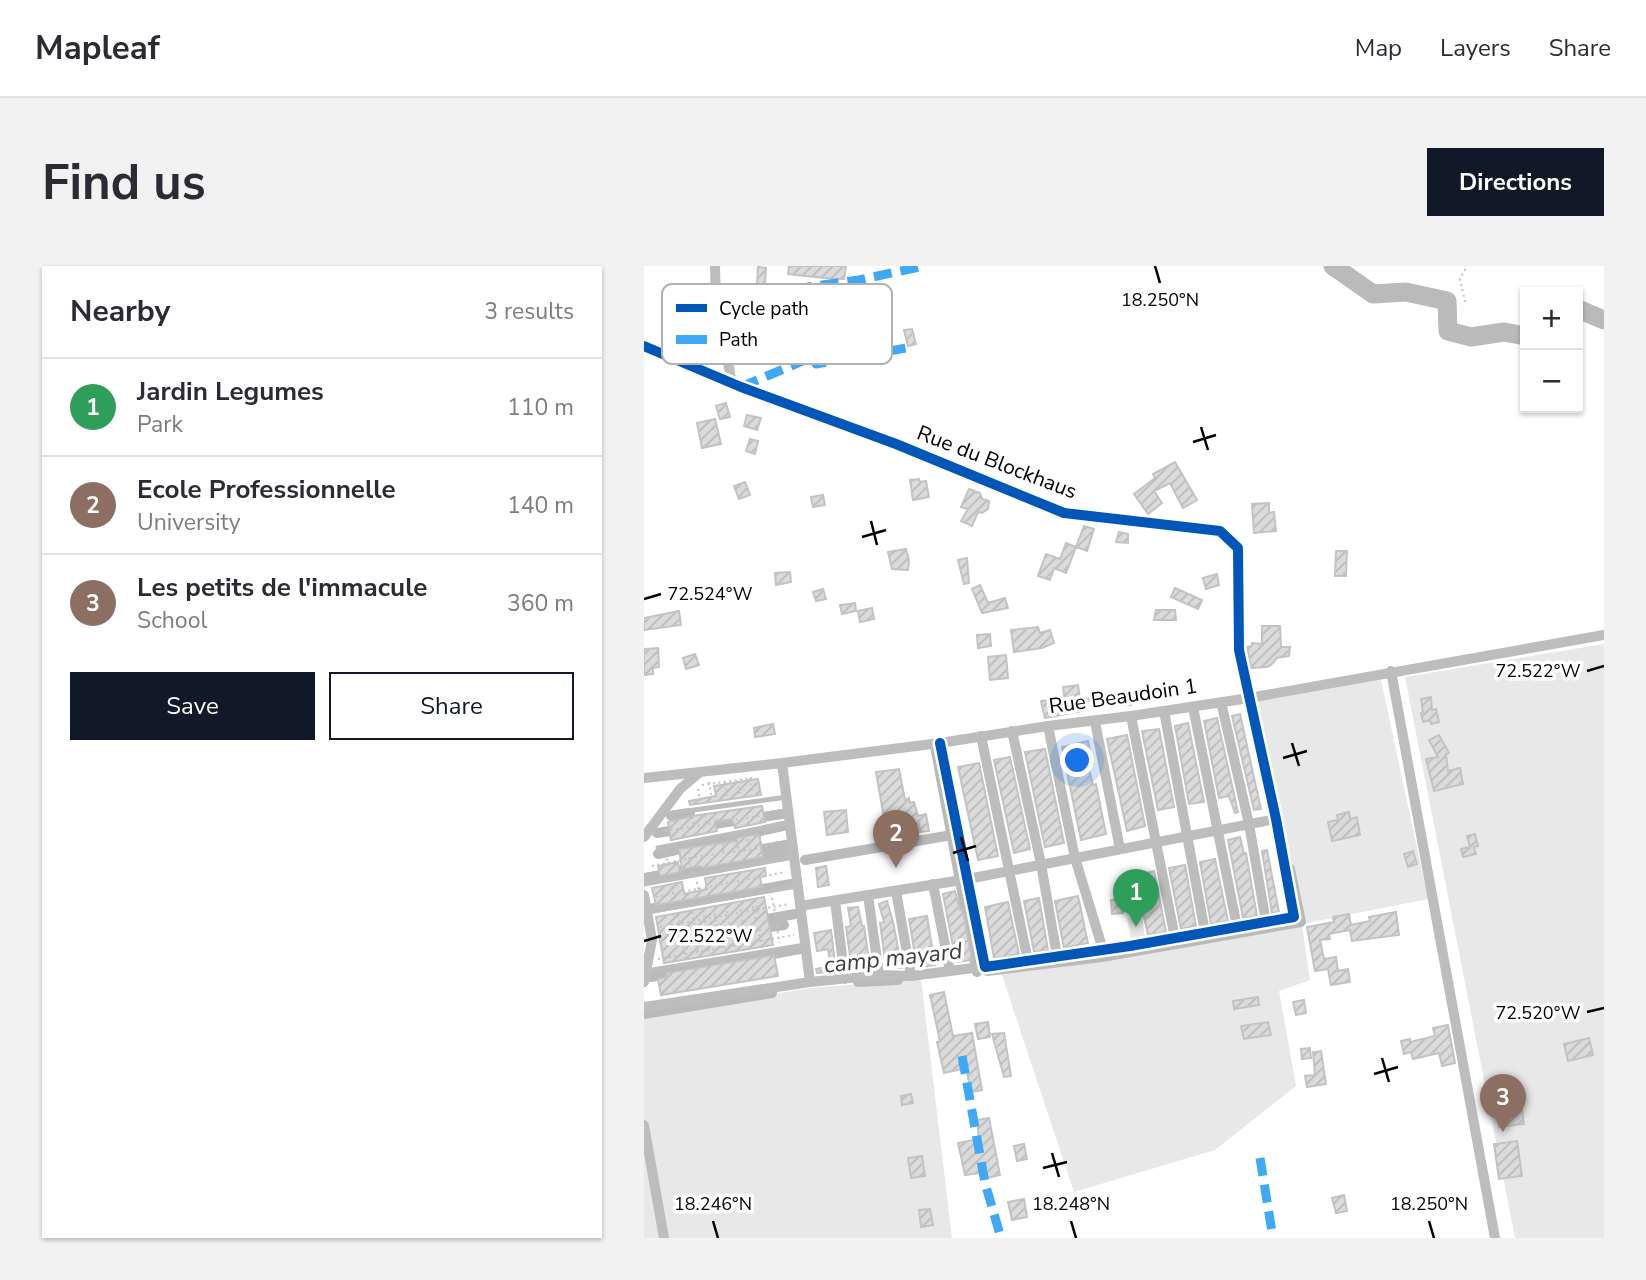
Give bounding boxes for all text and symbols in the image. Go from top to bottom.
text: Mapleaf [35,26,160,71]
text: Map [1355,32,1402,64]
text: Layers [1440,32,1511,64]
text: Share [1549,32,1611,64]
button: Directions [1427,148,1604,216]
text: Find us [42,149,206,216]
legend [662,284,892,364]
map controls [1520,287,1583,413]
button: + [1520,287,1583,350]
text: 18.250°N [1121,288,1199,312]
text: Nearby [70,291,170,332]
text: 3 results [484,296,574,327]
text: Cycle path [719,296,809,322]
text: Path [719,327,758,353]
button: − [1520,350,1583,413]
text: Jardin Legumes [137,374,324,409]
text: 1 [86,392,100,423]
text: 110 m [507,392,574,423]
text: Park [137,409,183,440]
street label: Rue du Blockhaus [913,419,1081,505]
text: Ecole Professionnelle [137,472,396,507]
text: 2 [86,490,100,521]
text: 140 m [507,490,574,521]
text: University [137,507,241,538]
text: Les petits de l'immacule [137,570,427,605]
text: 72.524°W [668,582,753,606]
text: 3 [86,588,100,619]
text: 360 m [507,588,574,619]
text: School [137,605,207,636]
text: 72.522°W [1496,659,1581,683]
button: Save [70,672,315,740]
button: Share [329,672,574,740]
street label: Rue Beaudoin 1 [1047,672,1199,720]
your location [1060,743,1094,777]
pin: 2 [873,810,919,868]
pin: 1 [1113,869,1159,927]
text: 72.522°W [668,924,753,948]
water label: camp mayard [822,935,964,981]
text: 72.520°W [1496,1001,1581,1025]
pin: 3 [1480,1074,1526,1132]
text: 18.246°N [674,1192,752,1216]
text: 18.248°N [1032,1192,1110,1216]
text: 18.250°N [1390,1192,1468,1216]

